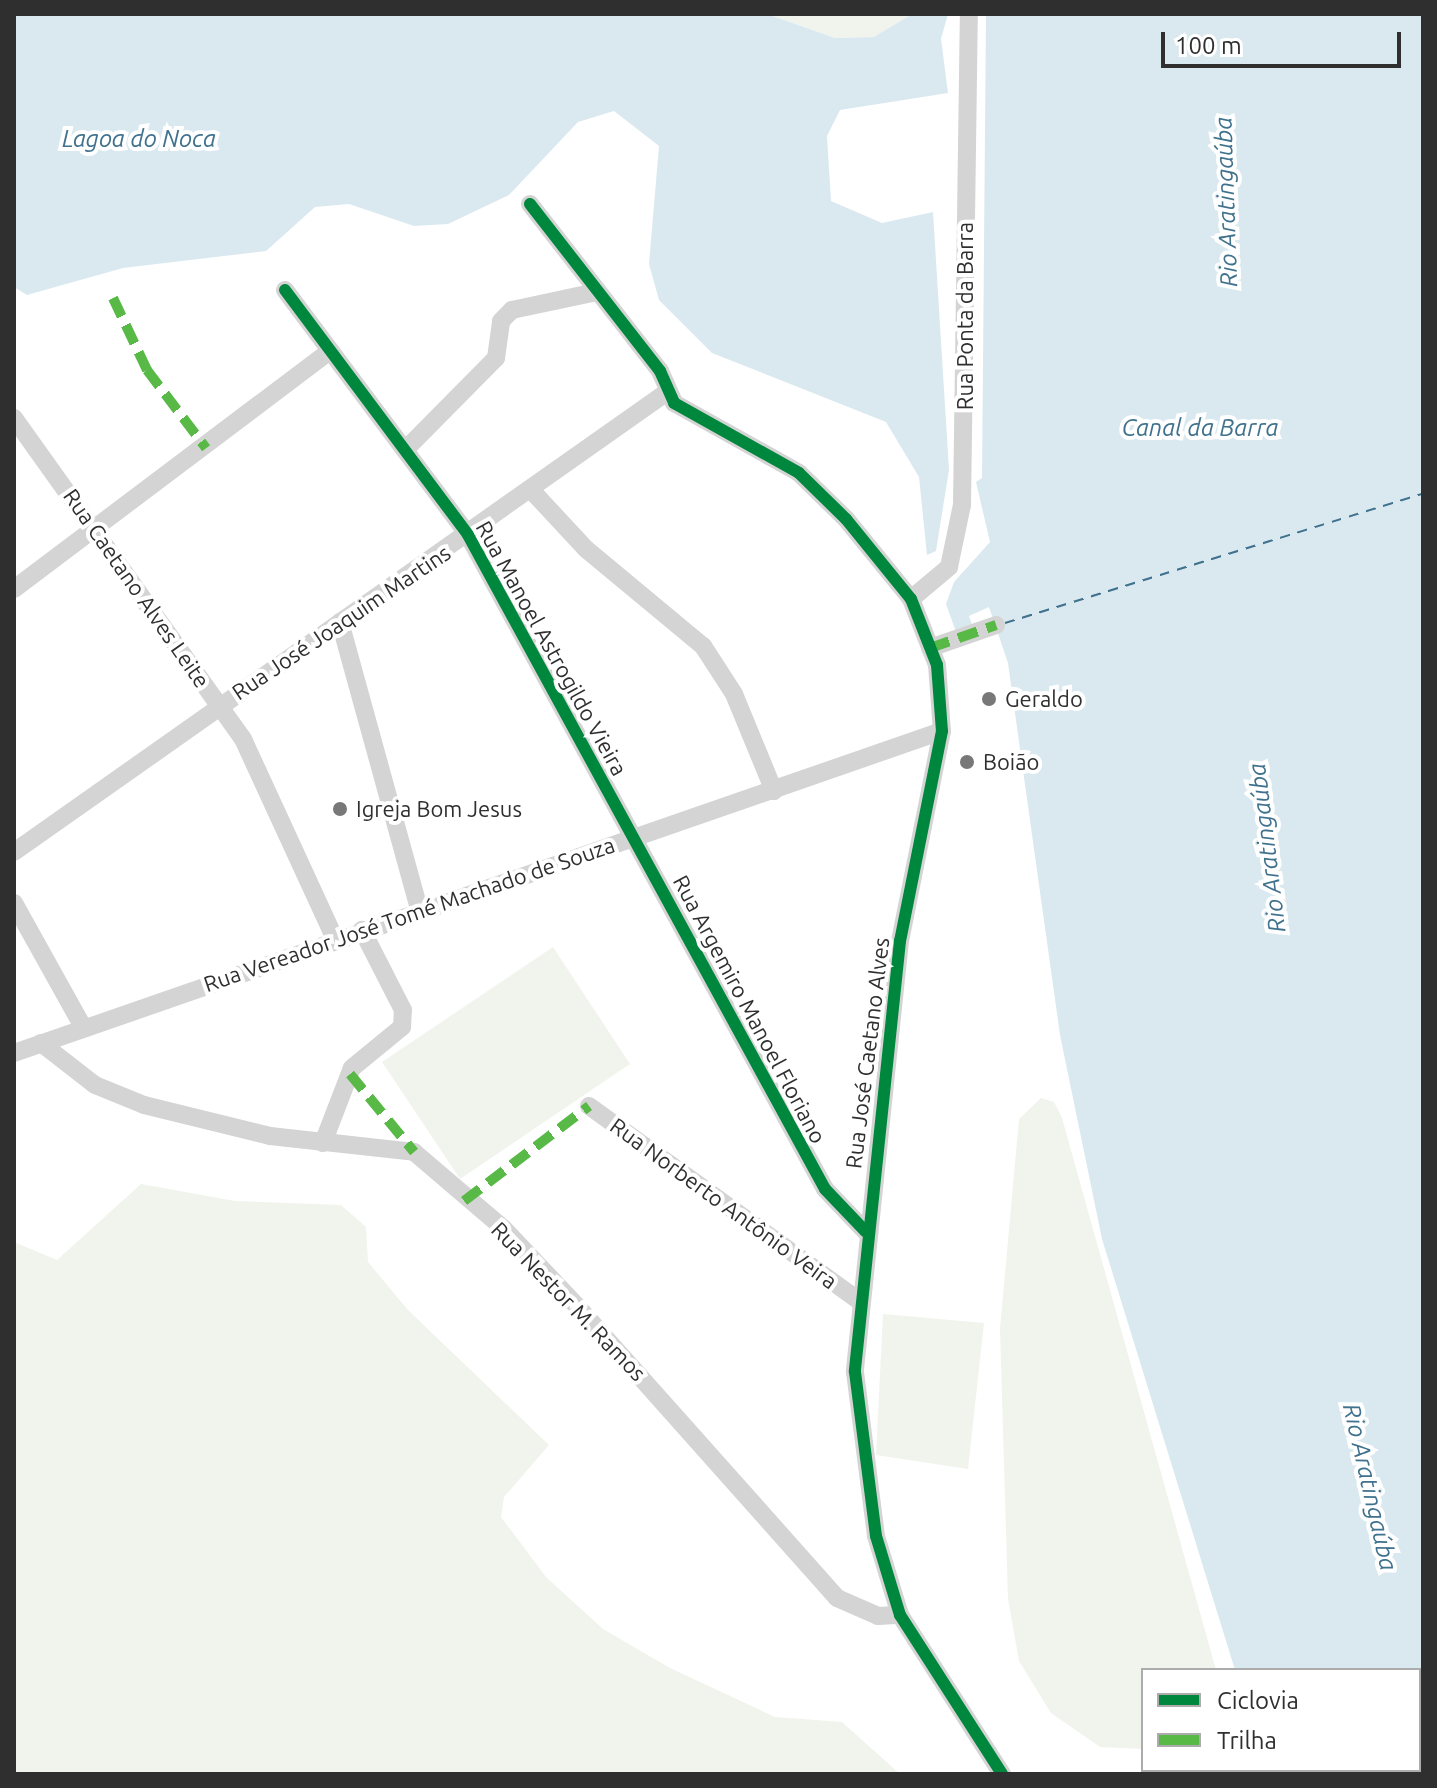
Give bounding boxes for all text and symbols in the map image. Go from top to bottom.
scale bar [1165,16,1405,66]
text: 100 m [1175,32,1242,59]
water label: Rio Aratingaúba [1209,116,1243,288]
water label: Lagoa do Noca [62,125,216,153]
street label: Rua Ponta da Barra [952,222,978,410]
water label: Canal da Barra [1122,414,1278,442]
street label: Rua Caetano Alves Leite [58,483,216,693]
street label: Rua Manoel Astrogildo Vieira [471,516,633,780]
street label: Rua José Joaquim Martins [227,539,455,705]
place label: Geraldo [1005,686,1083,712]
marker: Geraldo [980,690,998,708]
place label: Boião [983,749,1039,775]
marker: Boião [958,753,976,771]
water label: Rio Aratingaúba [1242,762,1292,934]
place label: Igreja Bom Jesus [356,796,522,822]
marker: Igreja Bom Jesus [331,800,349,818]
street label: Rua Vereador José Tomé Machado de Souza [200,831,618,997]
street label: Rua Argemiro Manoel Floriano [668,870,832,1148]
street label: Rua José Caetano Alves [840,936,894,1170]
street label: Rua Norberto Antônio Veira [605,1112,843,1294]
street label: Rua Nestor M. Ramos [486,1216,652,1386]
water label: Rio Aratingaúba [1337,1401,1403,1573]
legend [1141,1668,1421,1772]
text: Ciclovia [1217,1687,1299,1714]
text: Trilha [1217,1727,1277,1754]

